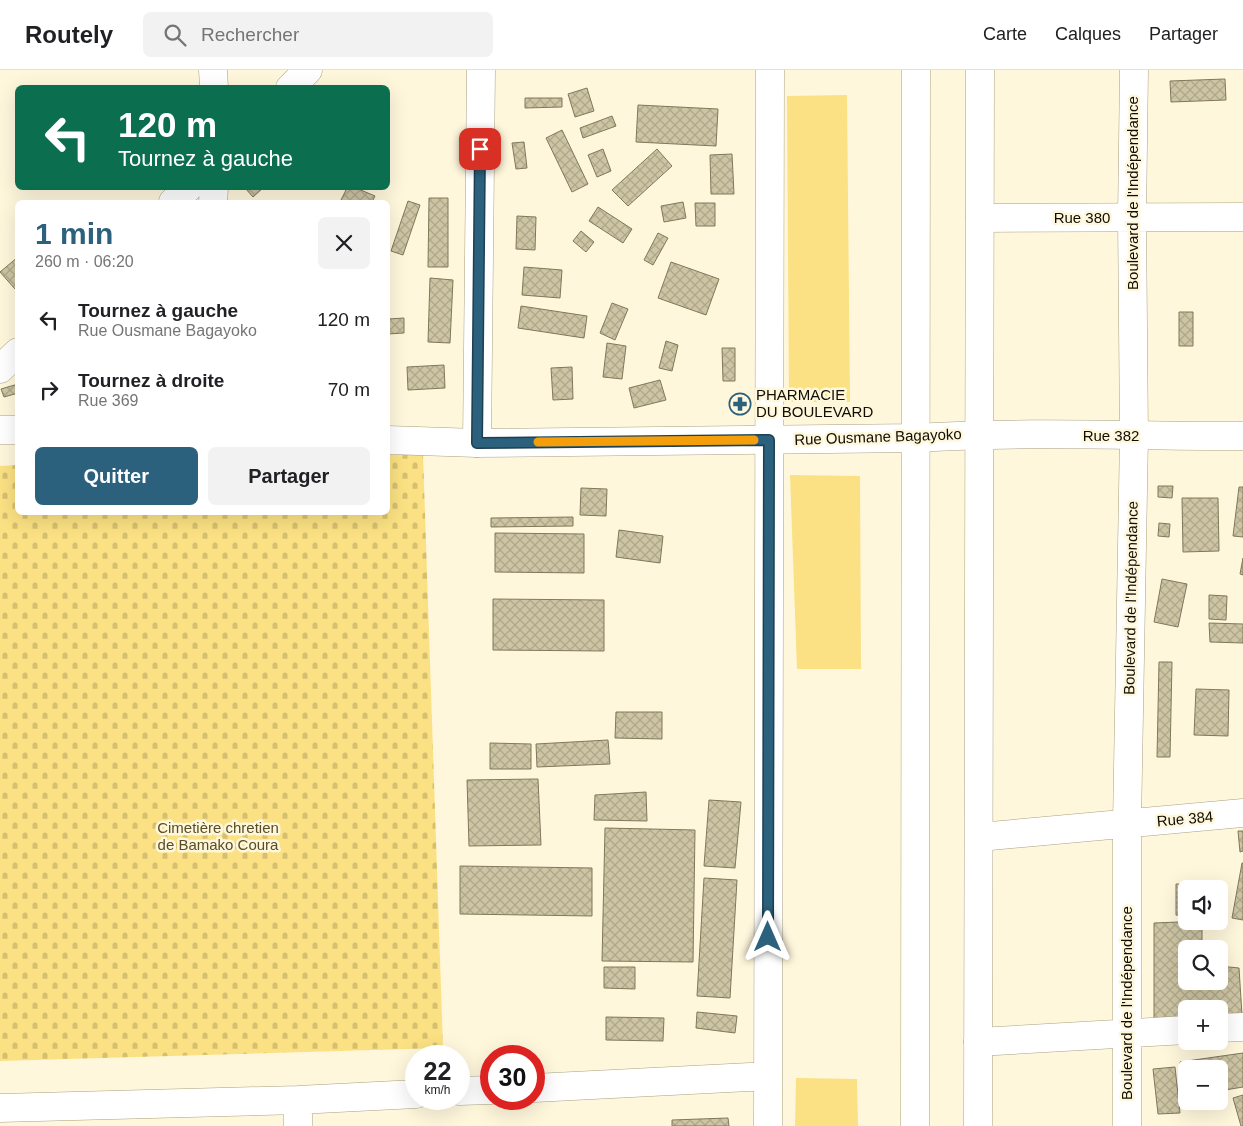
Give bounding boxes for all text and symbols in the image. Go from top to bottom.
search box [143,12,493,57]
text: Routely [25,21,113,48]
icon: search [161,21,189,49]
text: Rechercher [201,24,299,45]
text: Carte [983,24,1027,44]
text: Calques [1055,24,1121,44]
text: Partager [1149,24,1218,44]
street label: Boulevard de l'Indépendance [1124,96,1141,290]
icon: left [35,105,100,170]
text: 120 m [118,105,217,144]
pin [459,128,501,170]
icon: arrive [466,135,494,163]
text: Tournez à gauche [118,146,293,171]
street label: Rue 380 [1054,209,1110,226]
text: 1 min [35,217,113,250]
button: close [318,217,370,269]
text: 260 m · 06:20 [35,253,134,270]
text: Tournez à gauche [78,300,238,321]
icon: left [35,306,63,334]
text: 120 m [317,309,370,330]
text: Rue Ousmane Bagayoko [78,322,257,339]
text: Tournez à droite [78,370,224,391]
icon: right [35,376,63,404]
text: 70 m [328,379,370,400]
place label: PHARMACIE DU BOULEVARD [756,386,873,420]
text: Rue 369 [78,392,139,409]
pharmacy icon: PHARMACIE DU BOULEVARD [728,392,752,416]
street label: Rue Ousmane Bagayoko [794,425,962,448]
street label: Rue 382 [1083,427,1139,444]
button: Quitter [35,447,198,505]
button: Partager [208,447,370,505]
street label: Boulevard de l'Indépendance [1120,501,1141,695]
street label: Rue 384 [1156,808,1214,829]
park label: Cimetière chretien de Bamako Coura [157,819,279,853]
map controls [1178,880,1228,1110]
button: sound [1178,880,1228,930]
street label: Boulevard de l'Indépendance [1118,906,1135,1100]
position arrow [741,910,793,962]
button: search [1178,940,1228,990]
button: + [1178,1000,1228,1050]
speed limit sign: 30 [480,1045,545,1110]
text: 22 [424,1057,451,1085]
button: − [1178,1060,1228,1110]
text: km/h [424,1083,451,1097]

